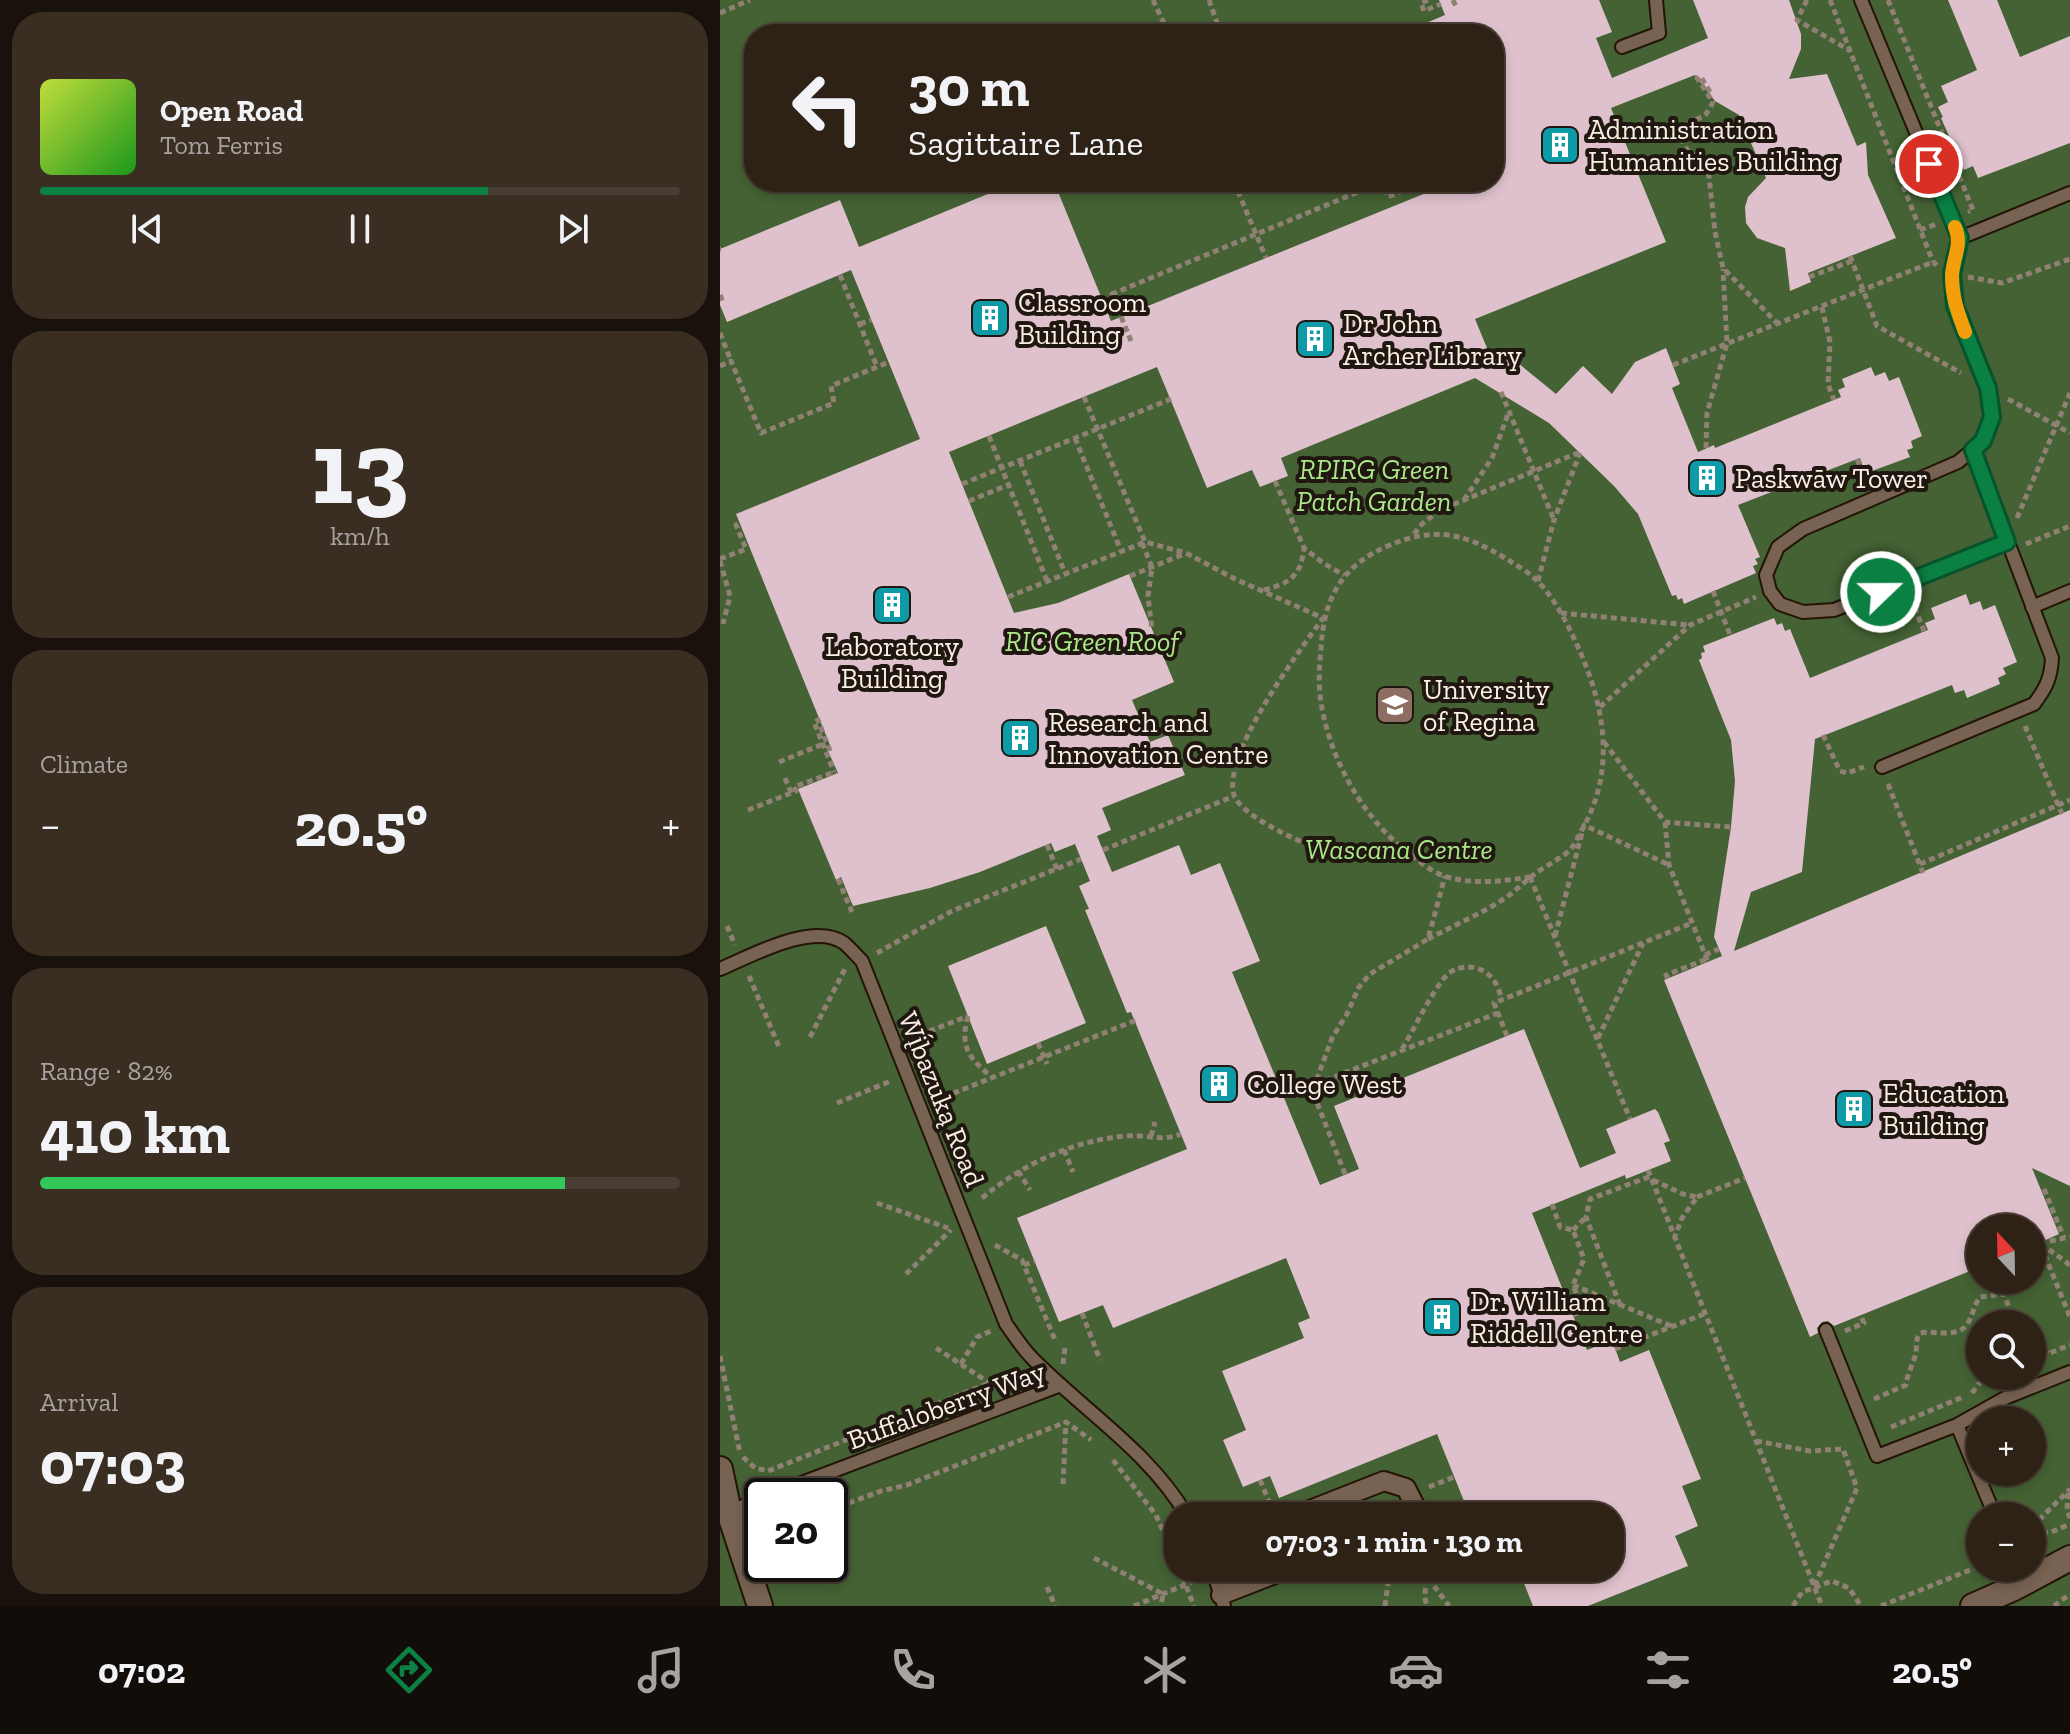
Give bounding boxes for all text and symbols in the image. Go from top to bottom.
text: 30 m [908,53,1030,120]
icon: left [776,56,880,160]
text: Open Road [160,93,303,129]
place label: Administration Humanities Building [1588,113,1838,178]
text: Sagittaire Lane [908,121,1143,164]
building icon: Administration Humanities Building [1539,124,1581,166]
text: Tom Ferris [160,129,283,161]
pin [1895,130,1963,198]
icon: arrive [1907,142,1951,186]
icon: previous [125,207,169,251]
icon: pause [338,207,382,251]
icon: next [551,207,595,251]
place label: Classroom Building [1018,286,1146,351]
building icon: Classroom Building [969,297,1011,339]
place label: Dr John Archer Library [1343,307,1522,372]
building icon: Dr John Archer Library [1294,318,1336,360]
text: 13 [311,405,409,530]
park label: RPIRG Green Patch Garden [1296,453,1452,518]
building icon: Paskwāw Tower [1686,457,1728,499]
place label: Paskwāw Tower [1735,462,1928,495]
text: km/h [330,520,390,552]
position arrow [1839,550,1923,634]
building icon: Laboratory Building [871,584,913,626]
park label: RIC Green Roof [1005,625,1183,658]
place label: Laboratory Building [825,630,960,695]
place label: University of Regina [1423,673,1550,738]
school or university icon: University of Regina [1374,684,1416,726]
place label: Research and Innovation Centre [1048,706,1268,771]
building icon: Research and Innovation Centre [999,717,1041,759]
text: Climate [40,748,128,780]
text: 20.5° [294,789,428,861]
text: − [40,798,61,851]
text: + [661,798,680,851]
park label: Wascana Centre [1305,833,1493,866]
street label: Wį́bazuką Road [892,1007,992,1191]
text: Range · 82% [40,1055,173,1087]
building icon: College West [1198,1063,1240,1105]
place label: College West [1247,1068,1403,1101]
place label: Education Building [1882,1077,2005,1142]
building icon: Education Building [1833,1088,1875,1130]
text: 410 km [40,1096,230,1168]
north arrow [1966,1214,2046,1294]
map controls [1966,1214,2046,1582]
place label: Dr. William Riddell Centre [1470,1285,1643,1350]
building icon: Dr. William Riddell Centre [1421,1296,1463,1338]
button: search [1966,1310,2046,1390]
street label: Buffaloberry Way [843,1354,1050,1457]
text: Arrival [40,1386,118,1418]
button: + [1966,1406,2046,1486]
text: 07:03 [40,1427,186,1499]
speed limit sign: 20 [744,1478,848,1582]
button: − [1966,1502,2046,1582]
text: 07:03 · 1 min · 130 m [1265,1524,1523,1560]
icon: directions [381,1642,437,1698]
icon: music [633,1642,689,1698]
icon: phone [885,1642,941,1698]
icon: climate [1137,1642,1193,1698]
icon: car [1388,1642,1444,1698]
icon: filters [1640,1642,1696,1698]
text: 07:02 [98,1649,185,1692]
text: 20.5° [1892,1649,1972,1692]

